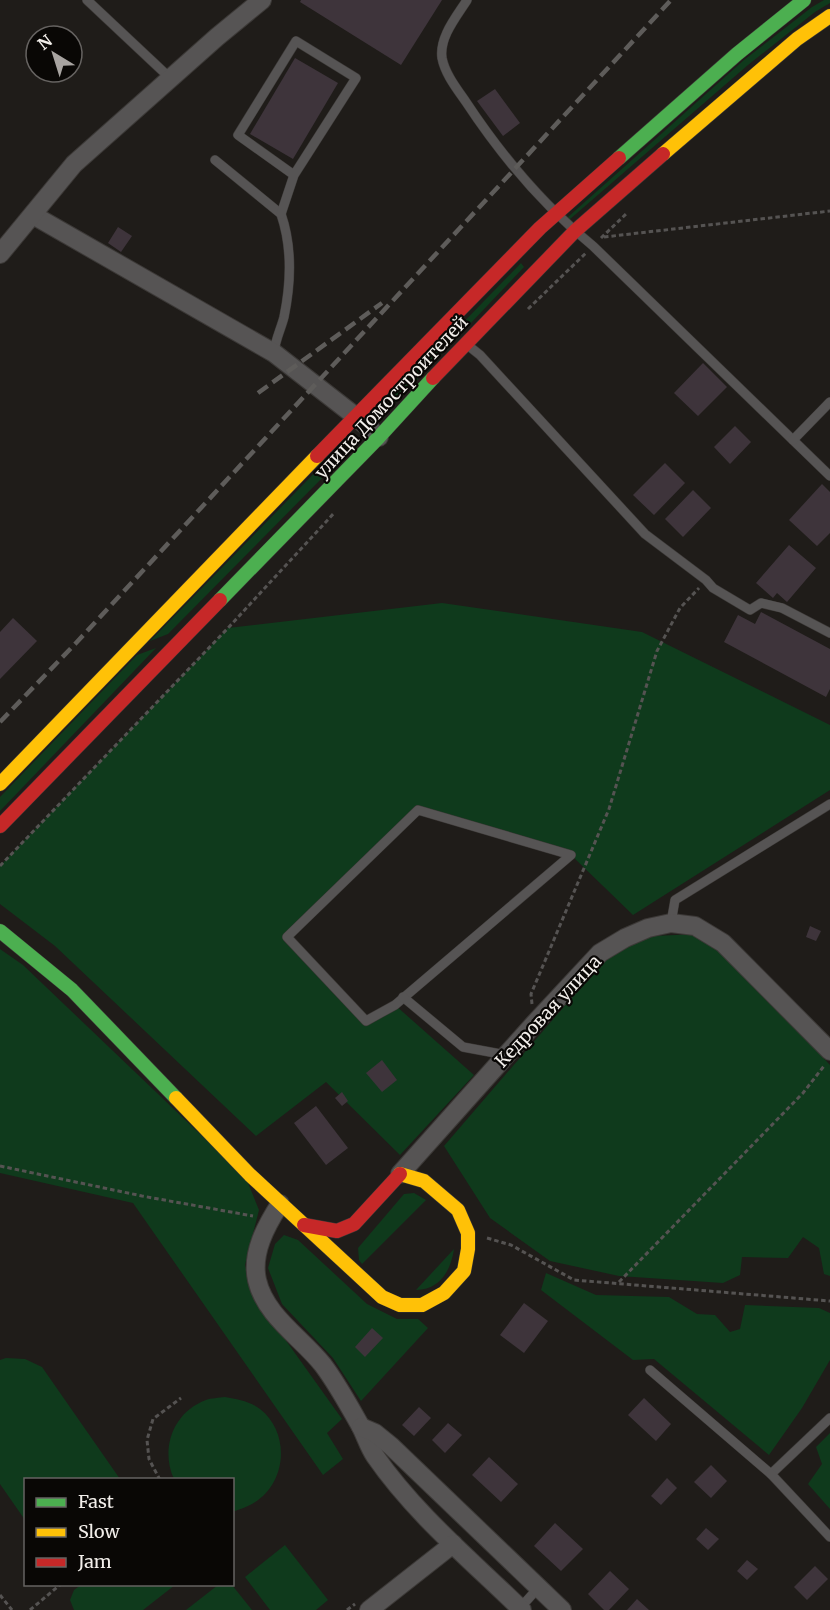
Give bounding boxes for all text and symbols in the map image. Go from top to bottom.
north arrow [24,24,84,84]
text: N [34,30,56,54]
street label: улица Домостроителей [309,311,473,483]
street label: Кедровая улица [490,950,606,1072]
legend [24,1478,234,1586]
text: Fast [78,1490,114,1513]
text: Slow [78,1520,121,1543]
text: Jam [77,1550,112,1573]

